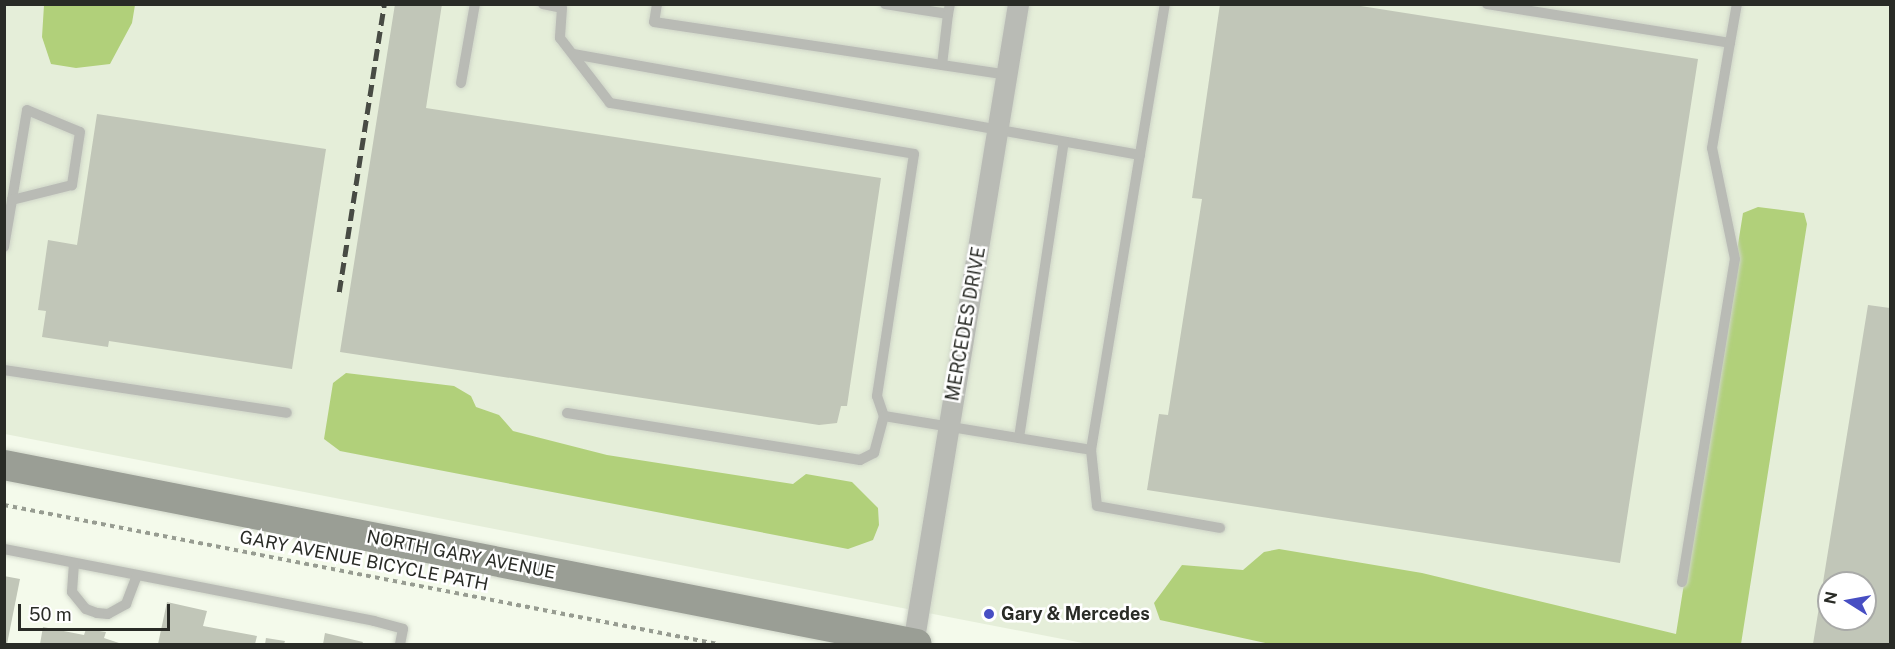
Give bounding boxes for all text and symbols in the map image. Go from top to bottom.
street label: MERCEDES DRIVE [942,245,990,403]
street label: GARY AVENUE BICYCLE PATH [238,526,490,596]
street label: NORTH GARY AVENUE [365,526,557,584]
north arrow [1817,571,1877,631]
text: N [1820,590,1841,606]
scale bar [21,592,172,630]
place label: Gary & Mercedes [1001,603,1150,625]
text: 50 m [29,604,72,625]
marker: Gary & Mercedes [982,607,996,621]

